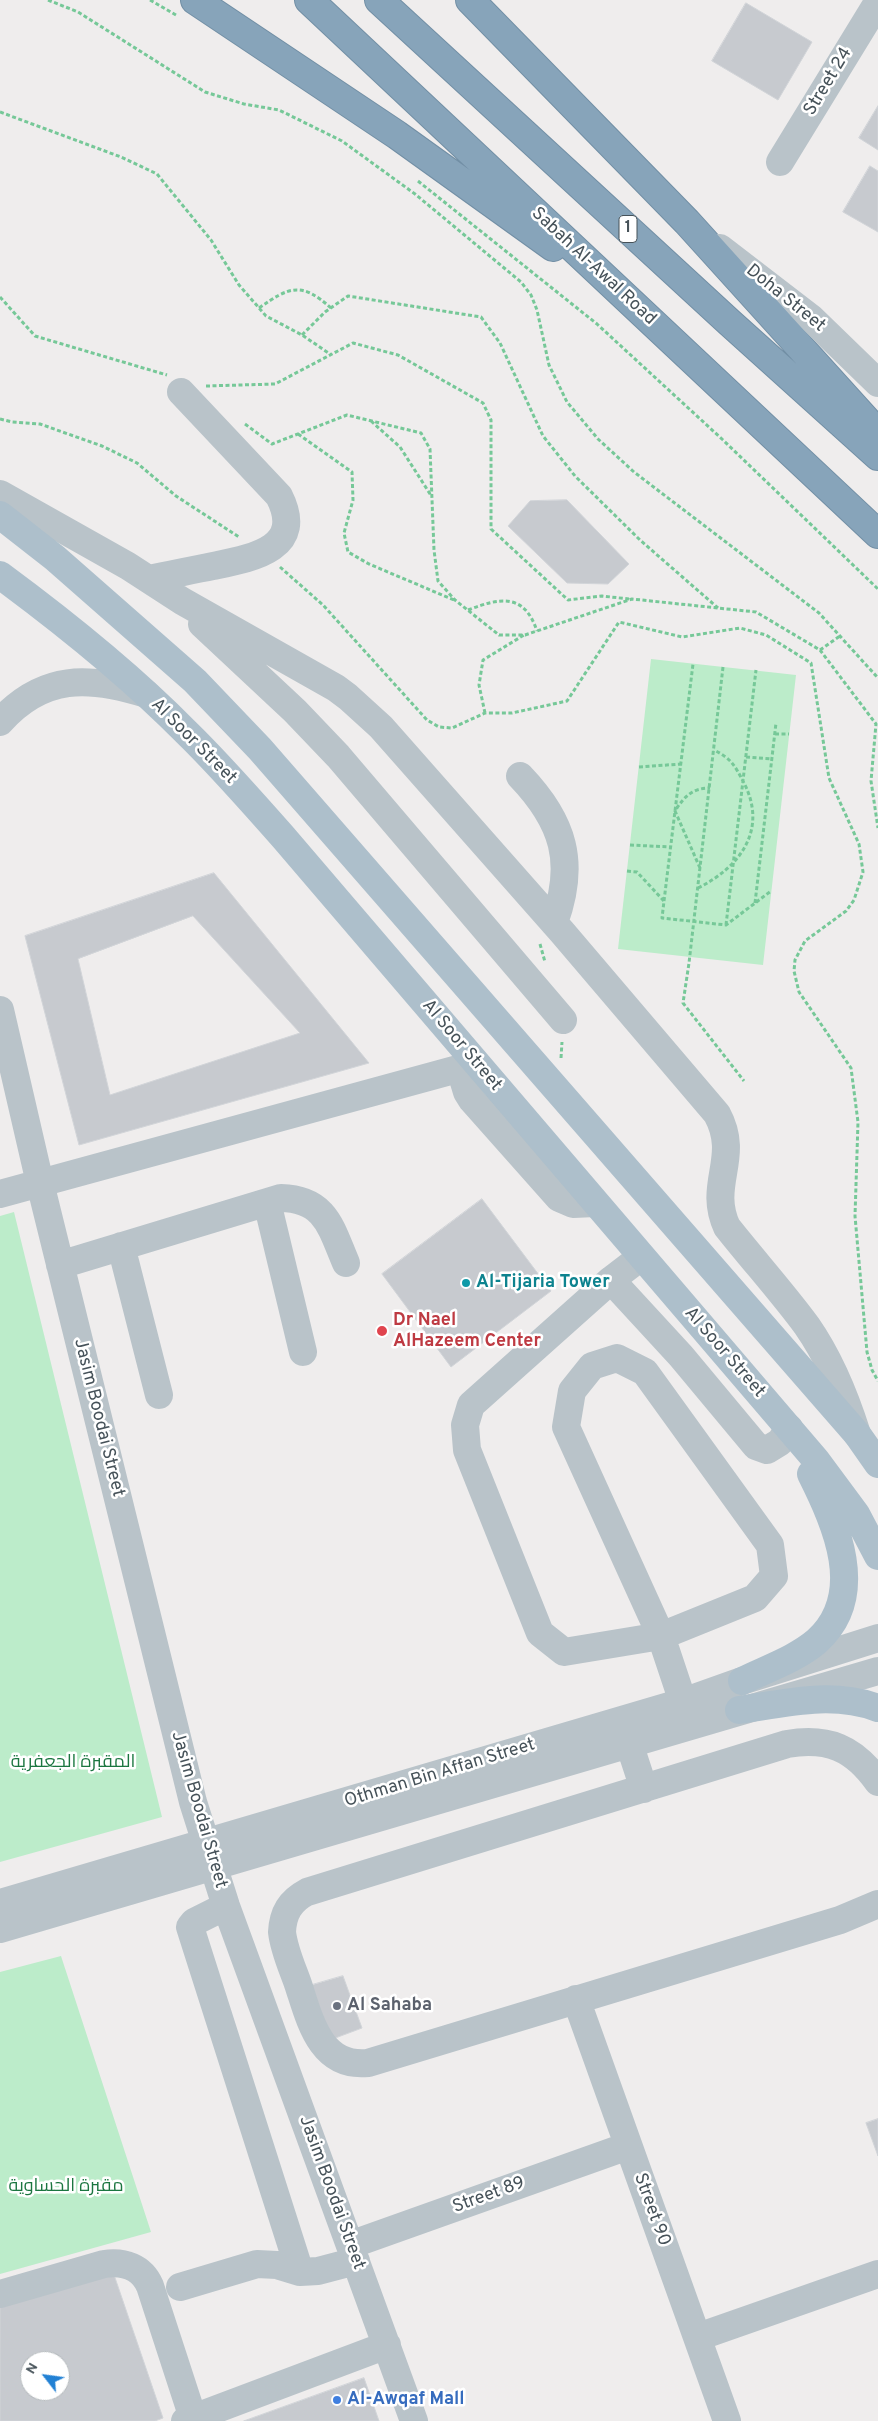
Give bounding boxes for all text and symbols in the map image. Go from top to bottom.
street label: Street 24 [800,44,858,120]
street label: Sabah Al-Awal Road [526,204,660,330]
road number: 1 [619,215,637,242]
street label: Doha Street [741,261,829,337]
street label: Al Soor Street [146,695,240,789]
street label: Al Soor Street [417,996,505,1096]
place label: Al-Tijaria Tower [476,1272,610,1294]
marker: Al-Tijaria Tower [460,1277,472,1289]
street label: Al Soor Street [679,1303,769,1403]
place label: Dr Nael AlHazeem Center [393,1310,541,1352]
marker: Dr Nael AlHazeem Center [375,1324,389,1338]
street label: Jasim Boodai Street [68,1337,128,1499]
street label: Jasim Boodai Street [165,1729,231,1891]
street label: Othman Bin Affan Street [342,1735,538,1813]
park label: المقبرة الجعفرية [11,1752,135,1774]
place label: Al Sahaba [347,1995,432,2017]
marker: Al Sahaba [331,2000,343,2012]
street label: Jasim Boodai Street [293,2113,369,2273]
street label: Street 90 [628,2171,674,2249]
street label: Street 89 [450,2173,528,2219]
park label: مقبرة الحساوية [9,2176,123,2198]
north arrow [20,2351,70,2401]
text: N [23,2360,42,2377]
place label: Al-Awqaf Mall [347,2389,465,2411]
marker: Al-Awqaf Mall [331,2394,343,2406]

